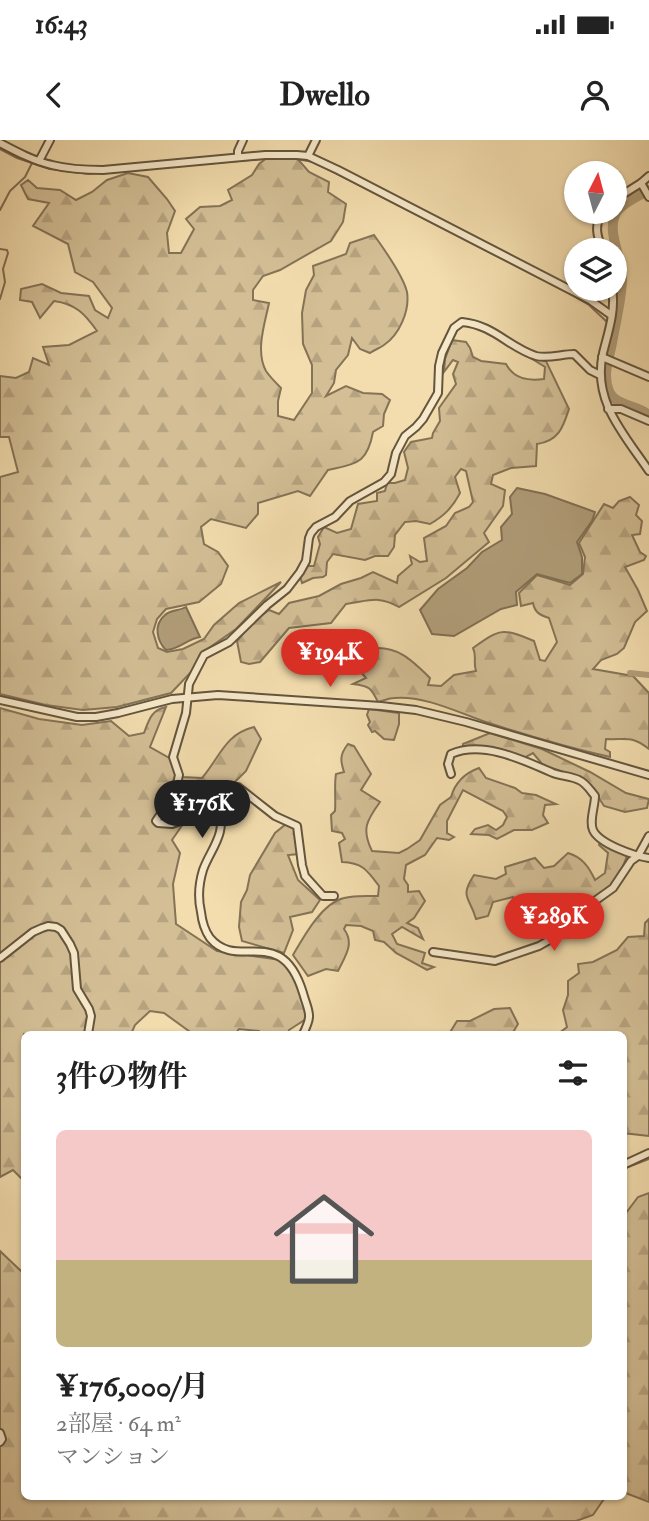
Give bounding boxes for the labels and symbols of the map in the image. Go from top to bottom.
north arrow [564,161,626,224]
pin: ¥194K [281,630,379,689]
pin: ¥176K [153,780,251,840]
pin: ¥289K [505,894,603,953]

